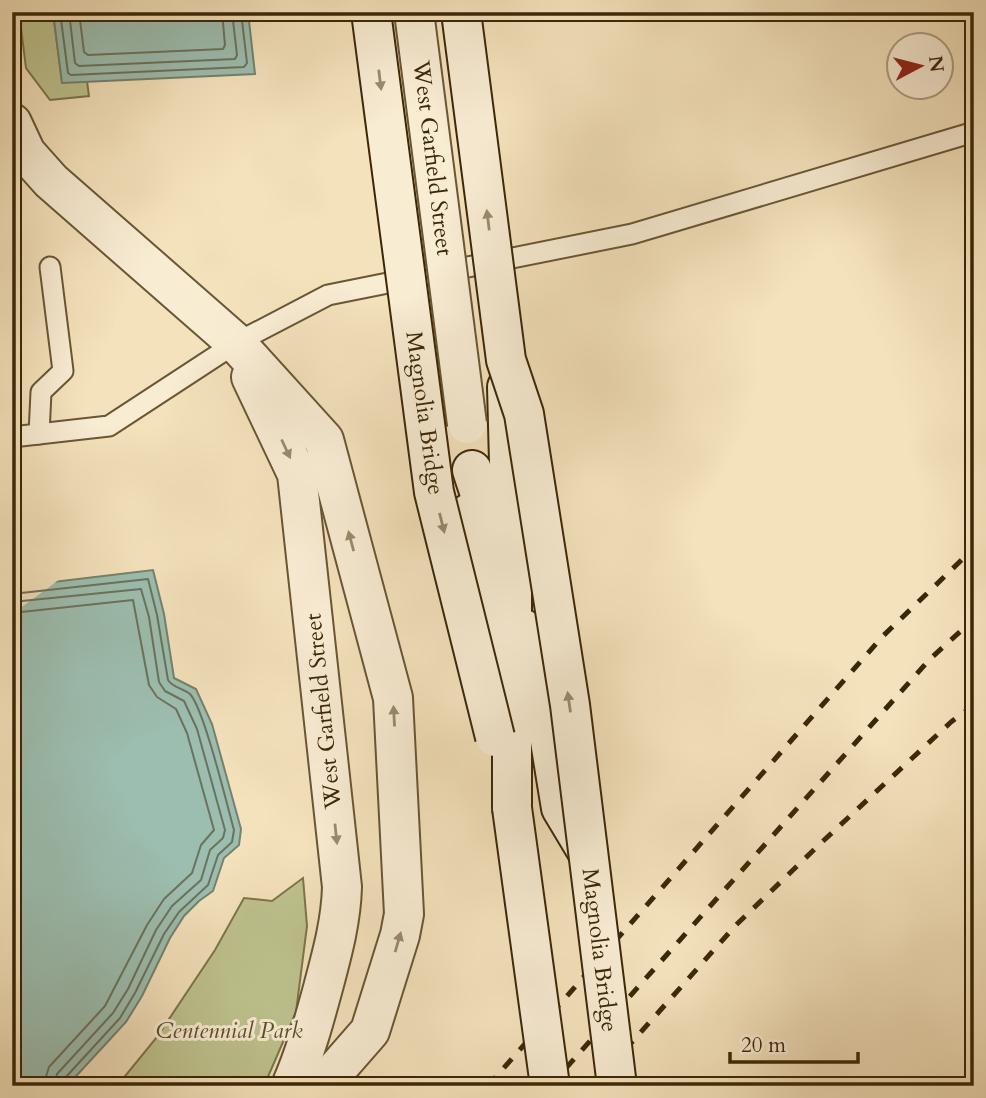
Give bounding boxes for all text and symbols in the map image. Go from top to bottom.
north arrow [884,32,954,102]
text: N [922,54,950,74]
street label: West Garfield Street [406,58,460,257]
one-way arrow [375,69,386,91]
one-way arrow [482,209,493,231]
street label: Magnolia Bridge [398,329,452,497]
one-way arrow [280,439,291,459]
one-way arrow [437,513,448,535]
one-way arrow [345,530,356,552]
street label: West Garfield Street [297,612,349,811]
one-way arrow [564,691,575,713]
one-way arrow [388,704,399,726]
one-way arrow [331,823,342,845]
street label: Magnolia Bridge [575,866,625,1034]
one-way arrow [393,931,403,952]
park label: Centennial Park [155,1015,303,1046]
scale bar [730,1021,858,1065]
text: 20 m [741,1031,786,1060]

